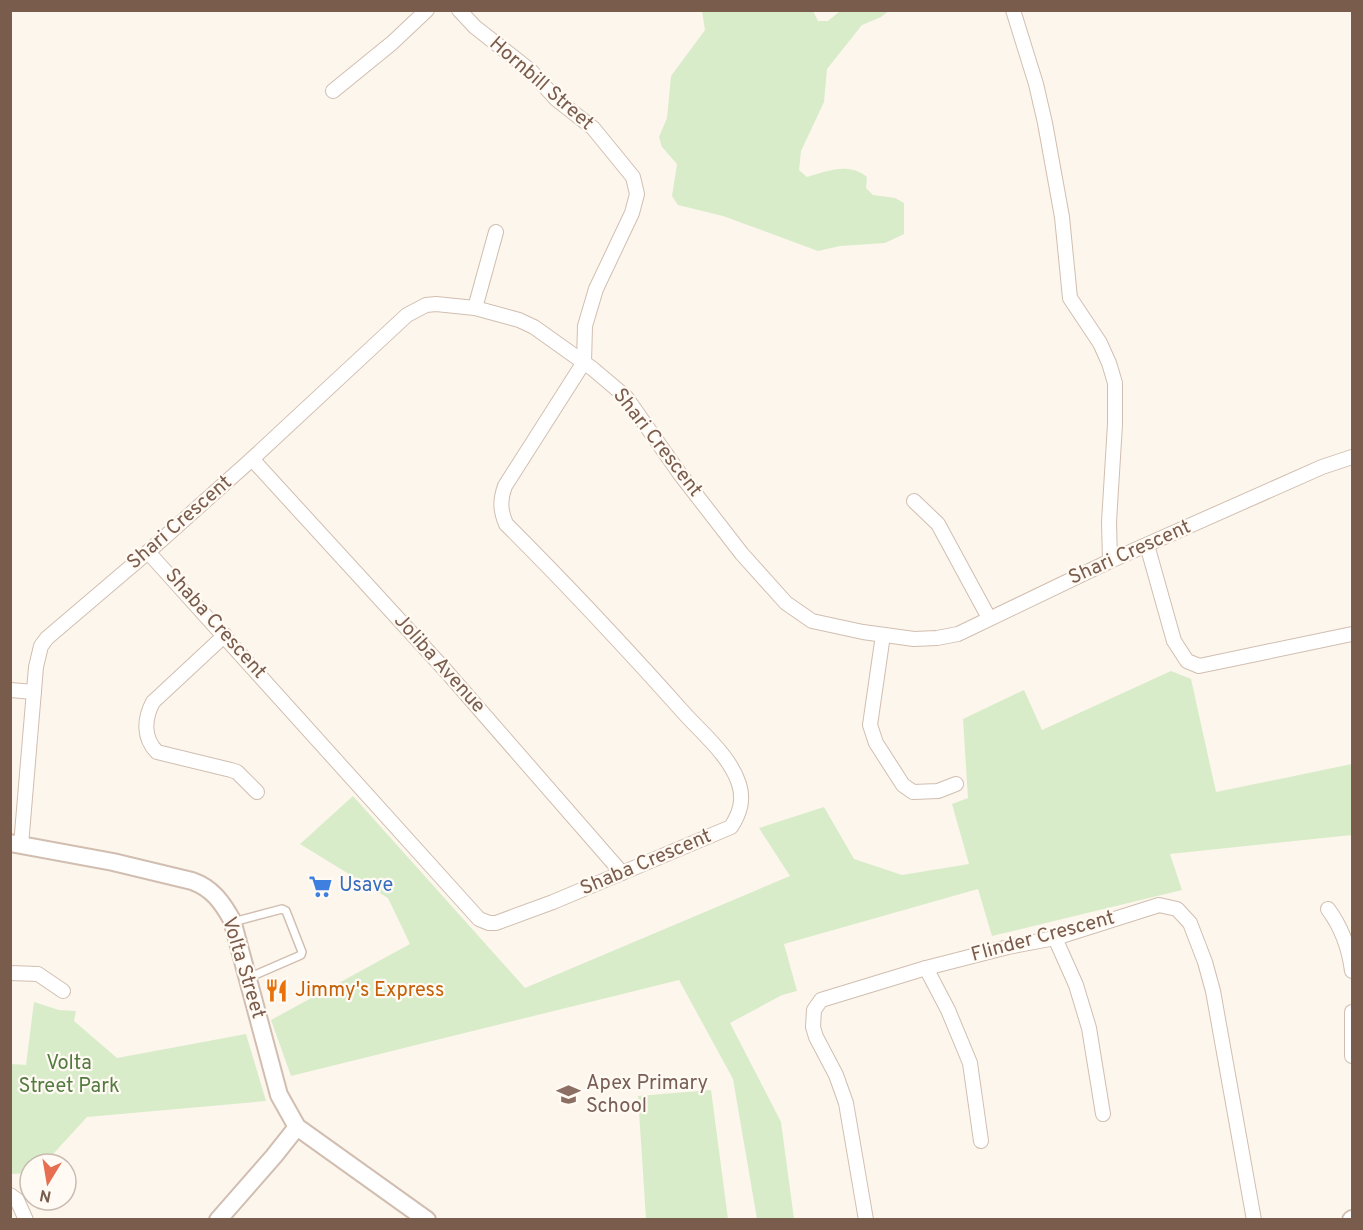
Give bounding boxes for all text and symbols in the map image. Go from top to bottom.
street label: Hornbill Street [483,31,599,137]
street label: Shari Crescent [606,383,708,503]
street label: Shari Crescent [122,470,238,576]
street label: Shari Crescent [1065,514,1195,592]
street label: Shaba Crescent [158,563,272,685]
street label: Joliba Avenue [387,609,491,719]
street label: Shaba Crescent [576,824,716,902]
supermarket icon: Usave [308,873,334,899]
place label: Usave [339,873,393,899]
street label: Flinder Crescent [968,905,1118,969]
street label: Volta Street [215,914,271,1022]
restaurant icon: Jimmy's Express [264,978,290,1004]
place label: Jimmy's Express [295,978,444,1004]
park label: Volta Street Park [18,1051,120,1100]
place label: Apex Primary School [586,1071,708,1120]
school or university icon: Apex Primary School [555,1082,581,1108]
north arrow [18,1152,78,1212]
text: N [38,1184,53,1206]

